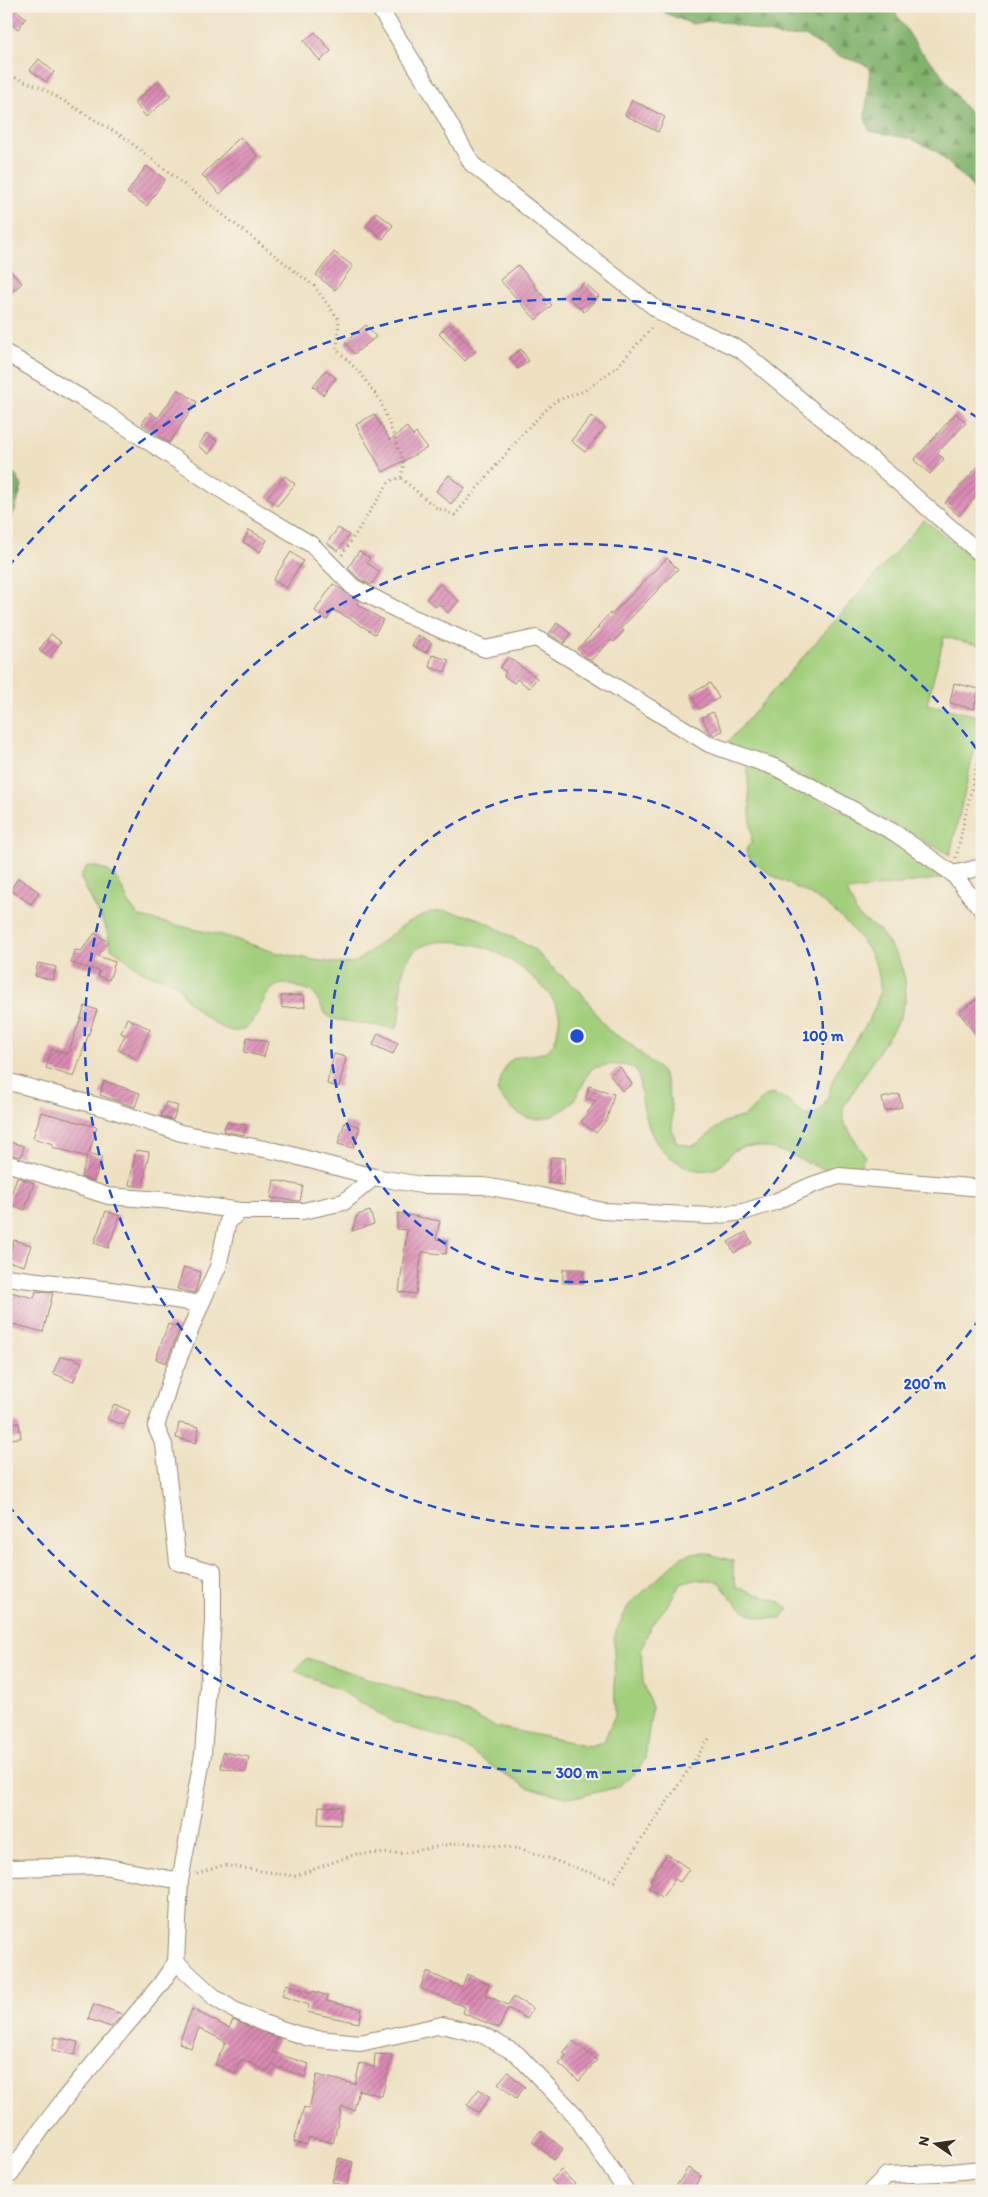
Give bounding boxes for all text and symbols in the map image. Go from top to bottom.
centre of rings [568,1027,586,1045]
text: 100 m [802,1027,844,1045]
text: 200 m [904,1375,947,1393]
text: 300 m [556,1764,599,1782]
north arrow [910,2120,960,2170]
text: N [914,2135,933,2148]

